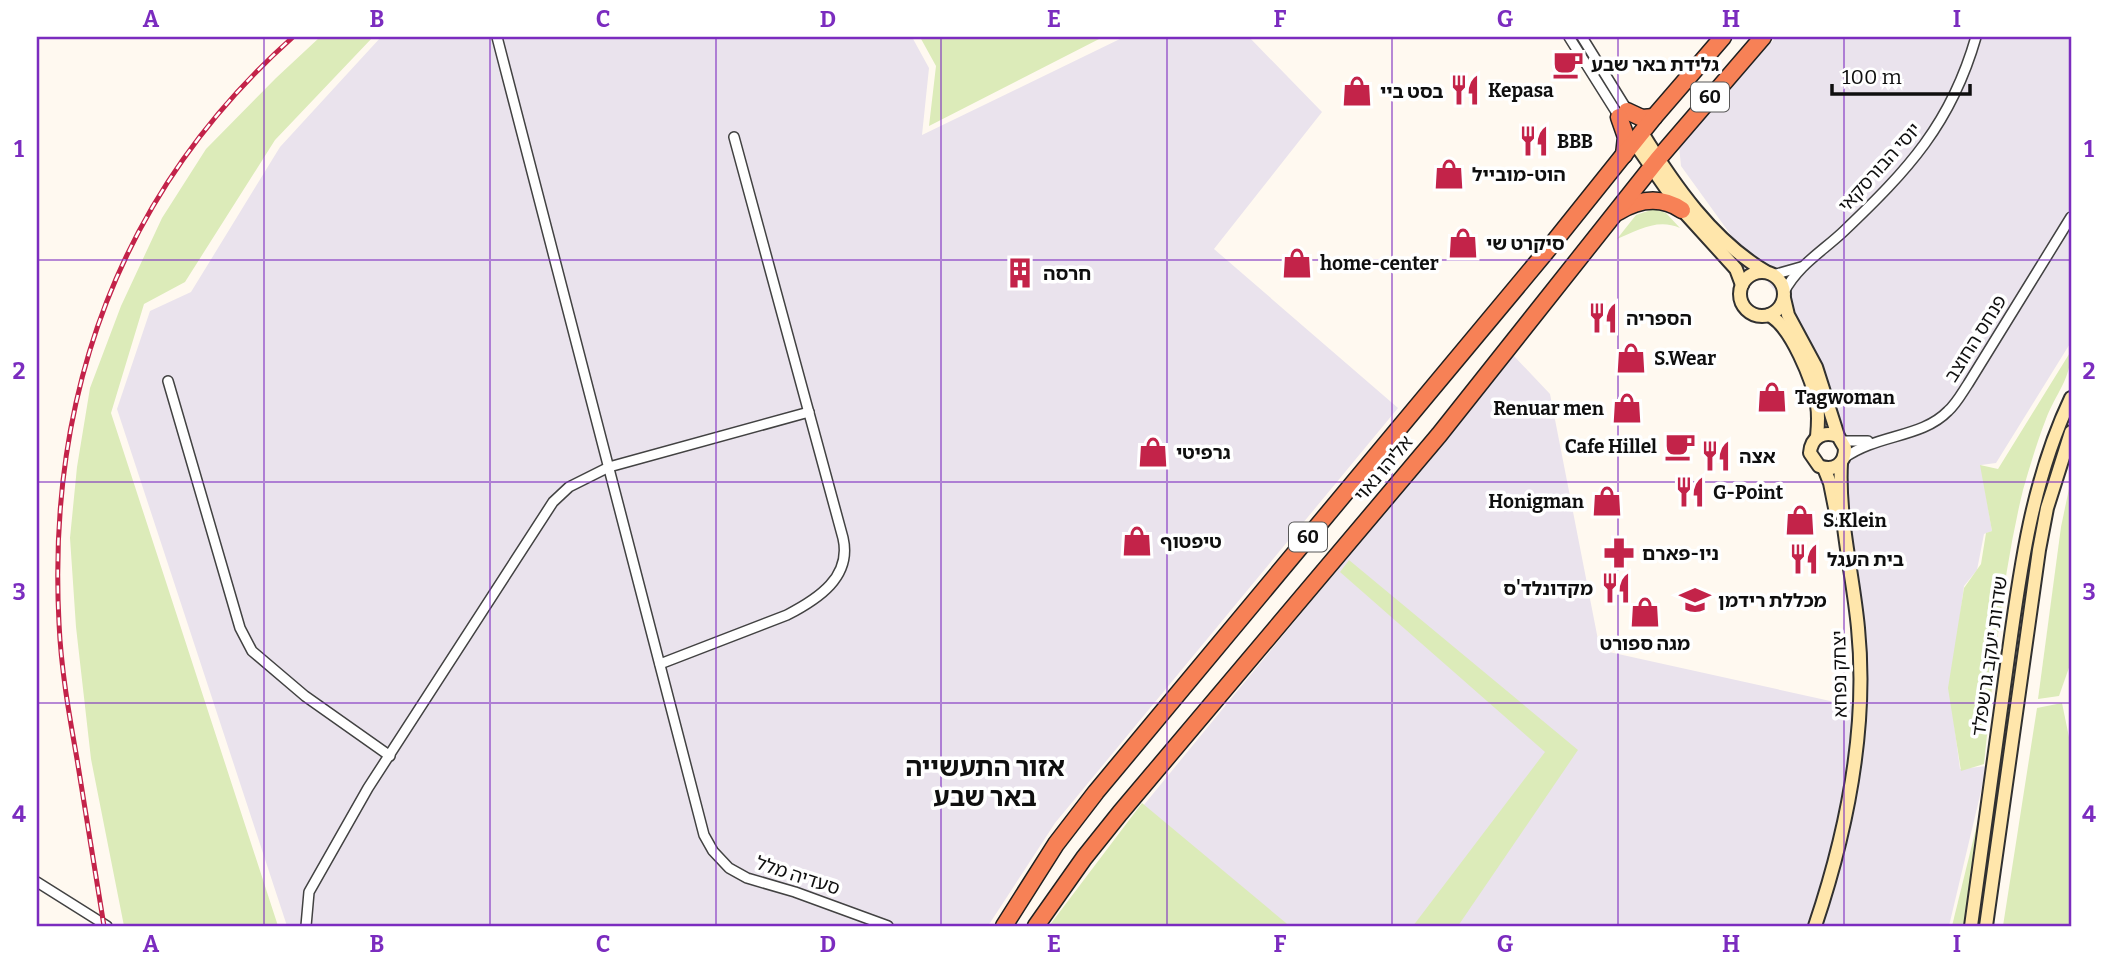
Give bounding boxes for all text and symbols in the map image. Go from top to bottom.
text: A [143,5,160,33]
text: B [370,5,384,33]
text: C [596,5,610,33]
text: D [820,5,836,33]
text: E [1047,5,1061,33]
text: F [1274,5,1287,33]
text: G [1497,5,1514,33]
text: H [1722,5,1740,33]
text: I [1953,5,1961,33]
cafe icon: גלידת באר שבע [1551,47,1585,81]
scale bar [1832,52,1970,96]
place label: גלידת באר שבע [1591,53,1719,76]
text: 100 m [1842,64,1902,90]
restaurant icon: Kepasa [1448,73,1482,107]
shop icon: בסט ביי [1340,74,1374,108]
place label: Kepasa [1488,79,1554,102]
place label: בסט ביי [1380,80,1443,103]
road number: 60 [1691,82,1729,112]
street label: יוסי הבורסקאי [1833,118,1925,217]
restaurant icon: BBB [1517,124,1551,158]
place label: BBB [1557,130,1593,153]
text: 1 [14,135,24,163]
text: 1 [2084,135,2094,163]
shop icon: הוט-מובייל [1432,157,1466,191]
place label: הוט-מובייל [1472,163,1566,186]
shop icon: סיקרט שי [1446,226,1480,260]
place label: סיקרט שי [1486,232,1565,255]
shop icon: home-center [1280,246,1314,280]
place label: home-center [1320,252,1439,275]
building icon: חרסה [1003,256,1037,290]
place label: חרסה [1043,262,1091,285]
street label: פנחס החוצב [1940,290,2011,386]
restaurant icon: הספריה [1586,301,1620,335]
place label: הספריה [1626,307,1692,330]
shop icon: S.Wear [1614,341,1648,375]
place label: S.Wear [1654,347,1716,370]
text: 2 [13,357,26,385]
text: 2 [2083,357,2096,385]
shop icon: Tagwoman [1755,380,1789,414]
place label: Tagwoman [1795,386,1896,409]
shop icon: Renuar men [1610,391,1644,425]
place label: Renuar men [1493,397,1605,420]
cafe icon: Cafe Hillel [1663,429,1697,463]
street label: אליהו נאוי [1349,431,1418,506]
shop icon: גרפיטי [1136,435,1170,469]
place label: Cafe Hillel [1565,435,1657,458]
restaurant icon: אצה [1699,439,1733,473]
place label: גרפיטי [1176,441,1231,464]
place label: אצה [1739,445,1776,468]
restaurant icon: G-Point [1673,475,1707,509]
place label: G-Point [1713,481,1784,504]
shop icon: Honigman [1590,484,1624,518]
place label: Honigman [1488,490,1585,513]
shop icon: S.Klein [1783,503,1817,537]
place label: S.Klein [1823,509,1887,532]
road number: 60 [1289,522,1327,552]
shop icon: טיפטוף [1120,524,1154,558]
place label: טיפטוף [1160,530,1222,553]
pharmacy icon: ניו-פארם [1602,536,1636,570]
place label: ניו-פארם [1642,542,1719,565]
restaurant icon: בית העגל [1787,542,1821,576]
place label: בית העגל [1827,548,1904,571]
restaurant icon: מקדונלד'ס [1599,571,1633,605]
street label: שדרות יעקב גרשפלד [1967,574,2012,738]
place label: מקדונלד'ס [1503,577,1593,600]
text: 3 [12,578,26,606]
text: 3 [2082,578,2096,606]
school or university icon: מכללת רידמן [1678,583,1712,617]
place label: מכללת רידמן [1718,589,1827,612]
shop icon: מגה ספורט [1628,595,1662,629]
street label: יצחק נפחא [1827,630,1852,718]
place label: מגה ספורט [1600,632,1690,655]
district label: אזור התעשייה באר שבע [905,752,1065,813]
text: 4 [12,800,26,828]
text: 4 [2082,800,2096,828]
street label: סעדיה מלל [753,851,843,900]
text: A [143,930,160,958]
text: B [370,930,384,958]
text: C [596,930,610,958]
text: D [820,930,836,958]
text: E [1047,930,1061,958]
text: F [1274,930,1287,958]
text: G [1497,930,1514,958]
text: H [1722,930,1740,958]
text: I [1953,930,1961,958]

